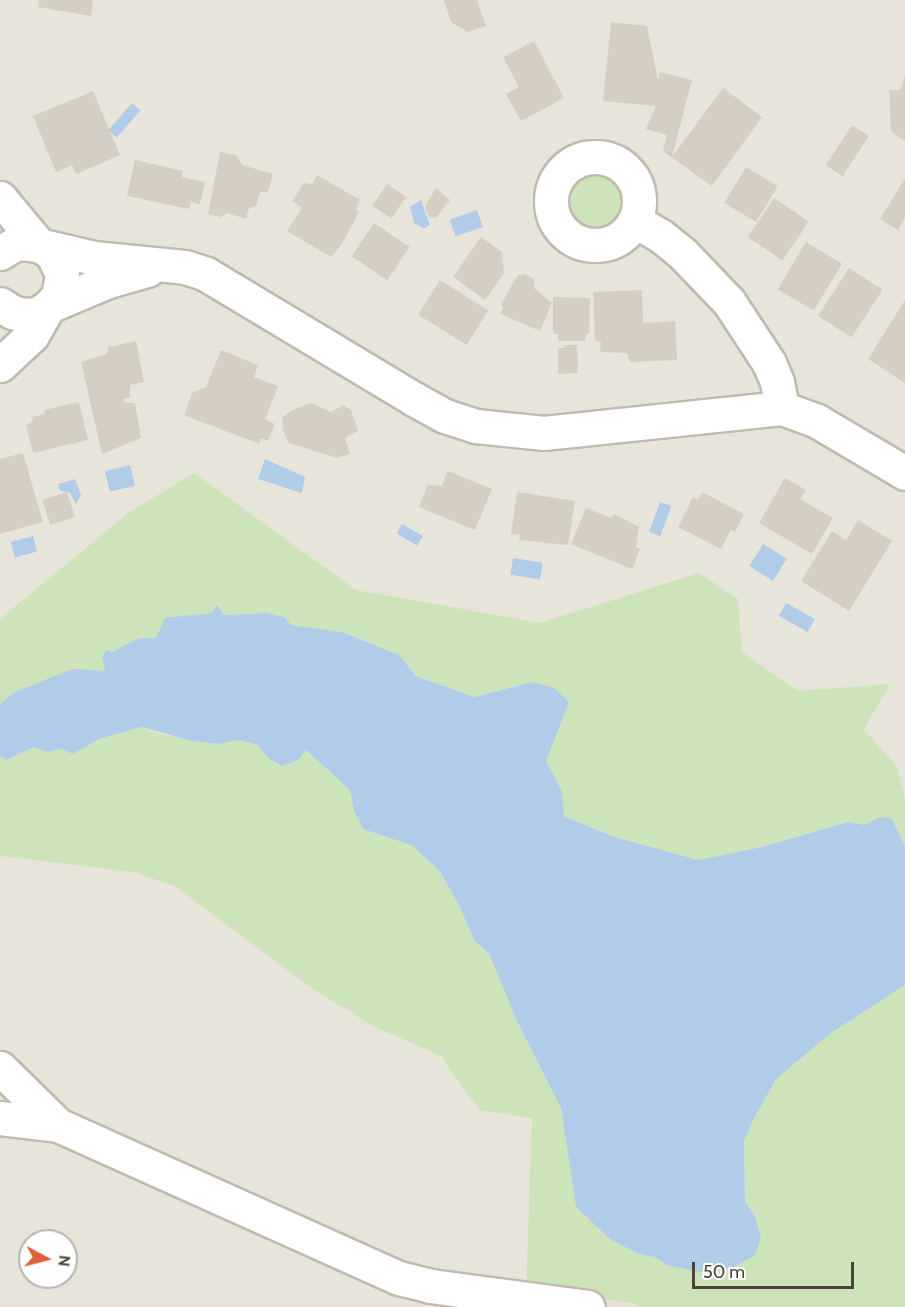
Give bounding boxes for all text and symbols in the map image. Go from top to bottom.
north arrow [18,1229,78,1289]
scale bar [695,1250,857,1288]
text: N [54,1254,74,1268]
text: 50 m [703,1261,745,1283]

